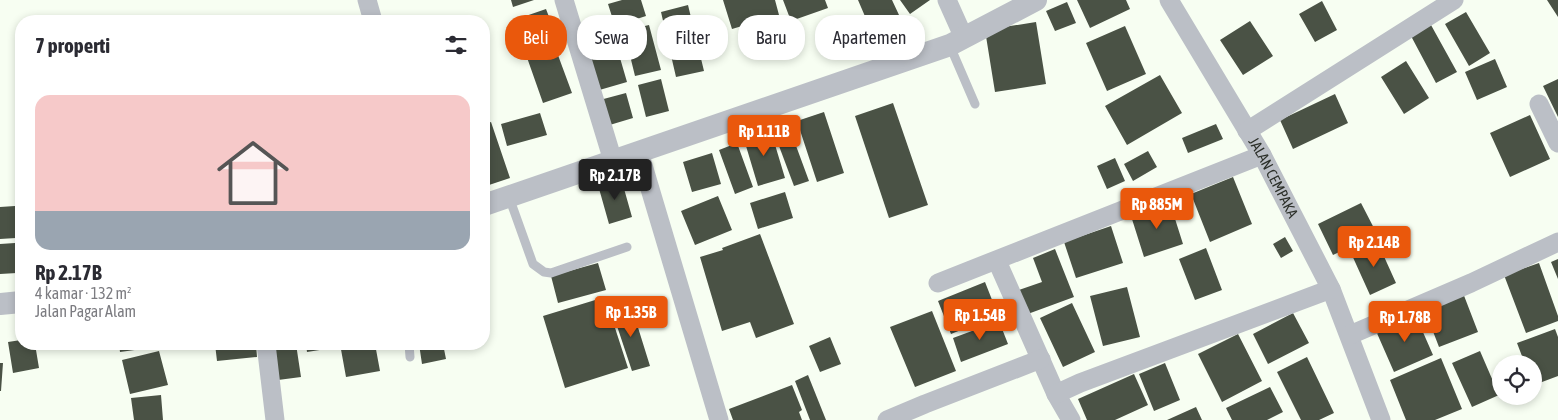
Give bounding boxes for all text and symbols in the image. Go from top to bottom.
chip: Beli [505,15,567,60]
chip: Sewa [577,15,647,60]
chip: Filter [657,15,728,60]
chip: Baru [738,15,805,60]
chip: Apartemen [815,15,925,60]
icon: filters [442,31,470,59]
text: 7 properti [35,33,110,57]
pin: Rp 1.11B [712,114,816,157]
text: Rp 1.11B [739,122,789,140]
icon: home [208,128,298,218]
street label: JALAN CEMPAKA [1245,134,1302,221]
pin: Rp 2.17B [563,158,667,201]
text: Rp 2.17B [590,166,640,184]
pin: Rp 885M [1111,188,1203,230]
text: Rp 885M [1131,195,1183,213]
pin: Rp 2.14B [1322,226,1426,268]
text: Rp 2.14B [1349,233,1399,251]
text: Rp 2.17B [35,260,102,284]
text: 4 kamar · 132 m² [35,284,131,302]
pin: Rp 1.35B [579,296,683,338]
pin: Rp 1.54B [928,298,1032,341]
pin: Rp 1.78B [1353,300,1457,343]
text: Jalan Pagar Alam [35,302,136,320]
text: Rp 1.35B [606,303,656,321]
text: Rp 1.54B [955,306,1005,324]
text: Rp 1.78B [1380,308,1430,326]
map controls [1492,355,1542,405]
button: locate [1492,355,1542,405]

